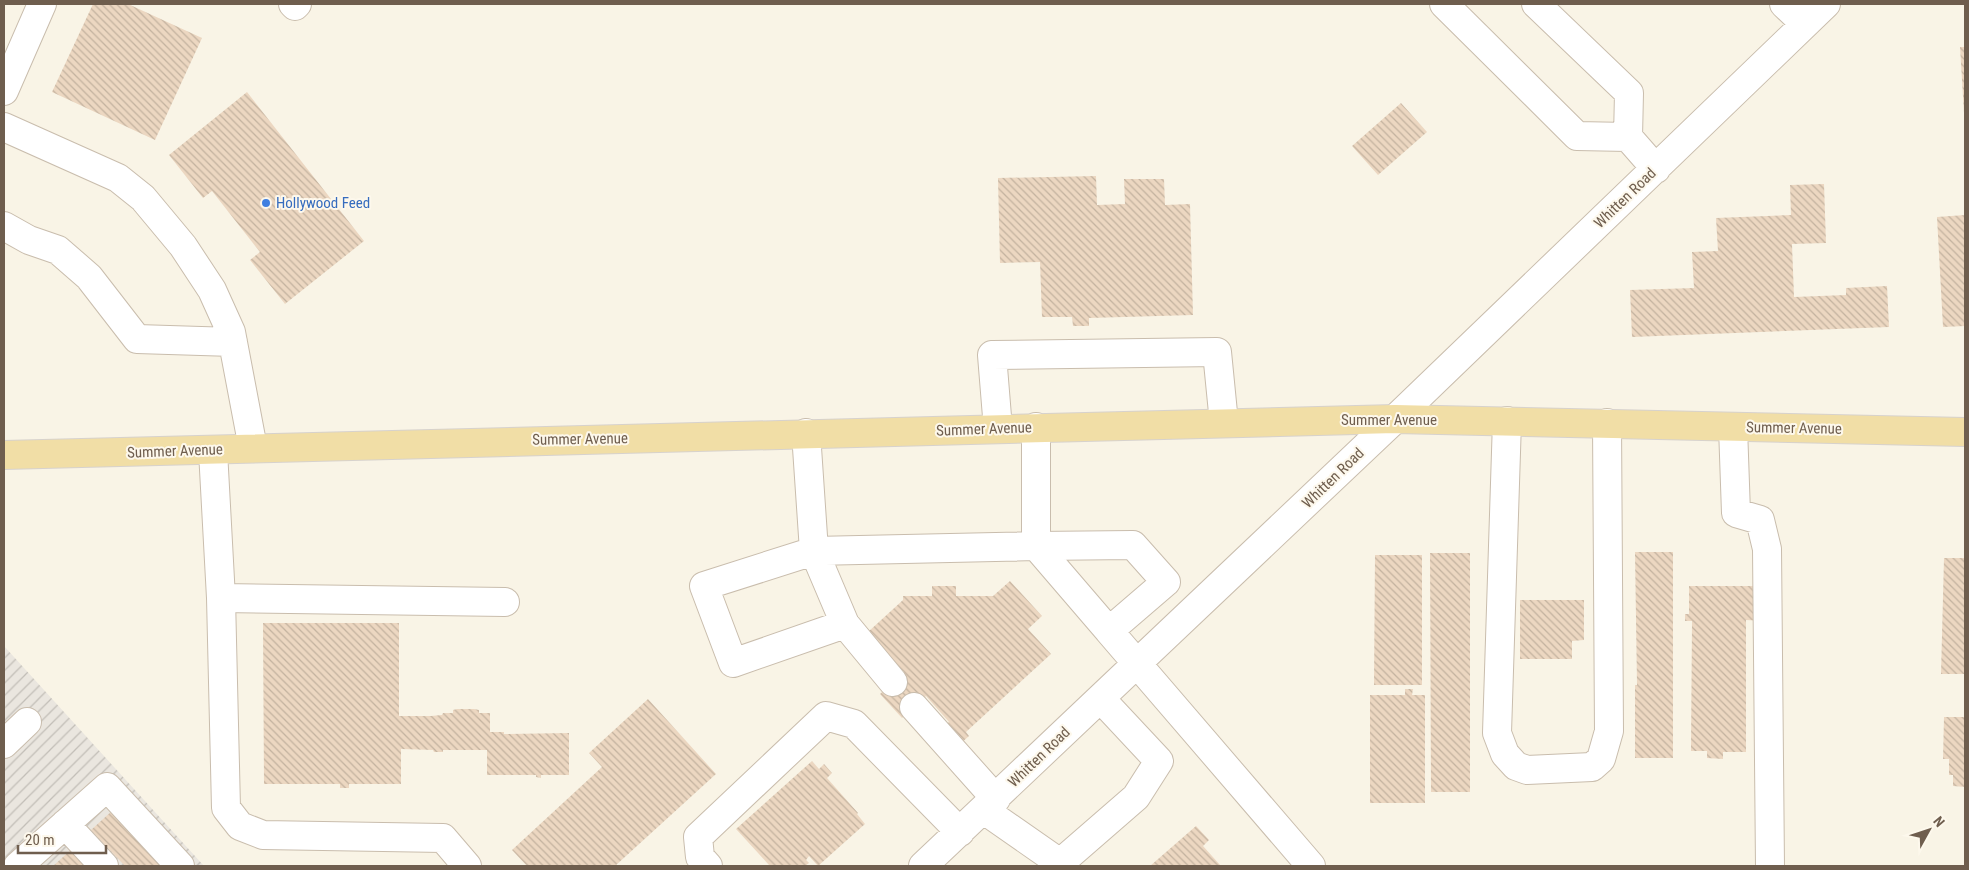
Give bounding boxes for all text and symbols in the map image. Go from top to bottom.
street label: Whitten Road [1590,164,1660,232]
place label: Hollywood Feed [276,194,370,212]
marker: Hollywood Feed [260,197,272,209]
street label: Summer Avenue [1341,411,1437,429]
street label: Summer Avenue [936,418,1032,440]
street label: Summer Avenue [1746,418,1842,438]
street label: Summer Avenue [532,429,628,449]
street label: Summer Avenue [127,440,223,462]
street label: Whitten Road [1298,444,1368,512]
street label: Whitten Road [1004,723,1074,791]
north arrow [1904,805,1954,855]
text: N [1930,813,1948,830]
scale bar [18,822,105,854]
text: 20 m [25,831,55,849]

